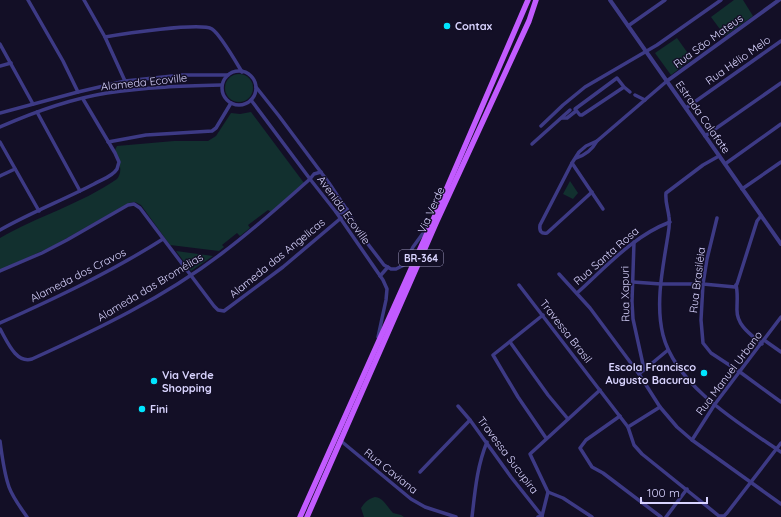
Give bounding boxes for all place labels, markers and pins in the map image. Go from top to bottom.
place label: Contax [455,19,493,33]
marker: Contax [442,21,452,31]
place label: Escola Francisco Augusto Bacurau [605,360,696,387]
place label: Via Verde Shopping [162,368,214,395]
marker: Escola Francisco Augusto Bacurau [699,368,709,378]
marker: Via Verde Shopping [149,376,159,386]
place label: Fini [150,402,168,416]
marker: Fini [137,404,147,414]

